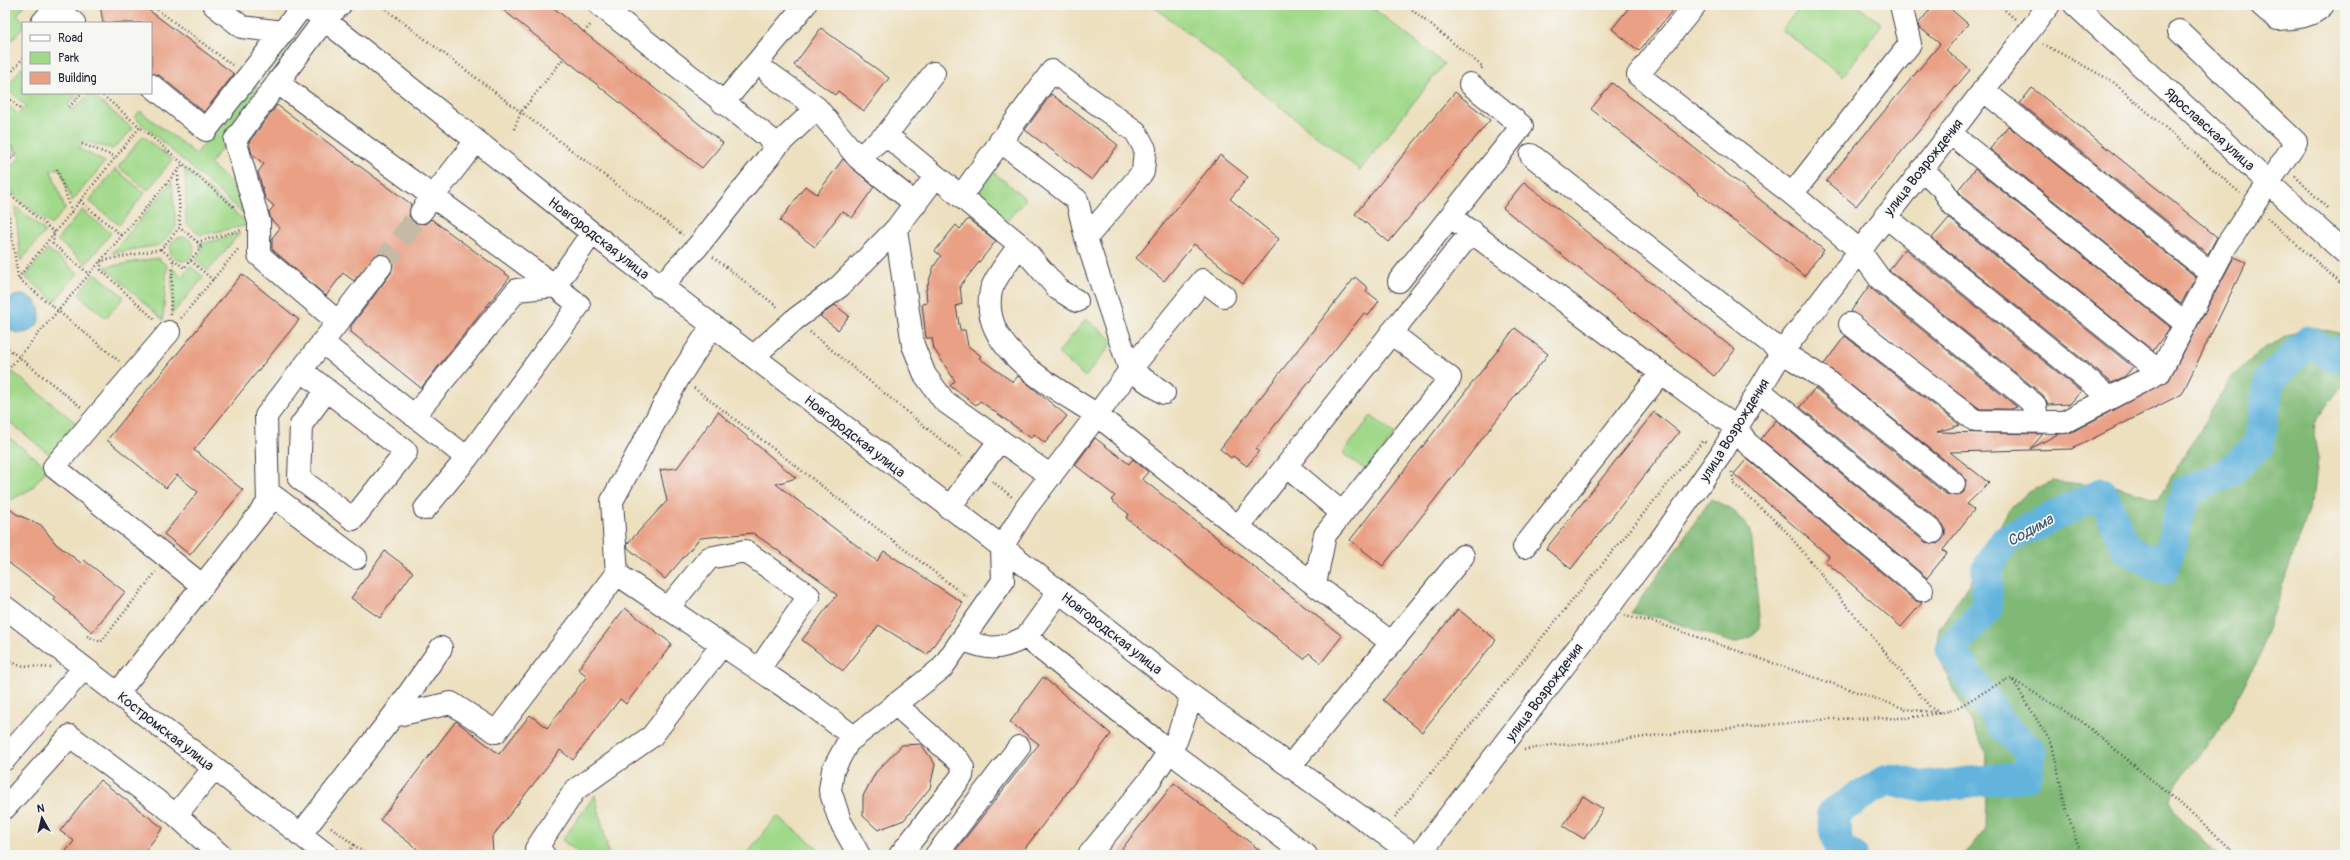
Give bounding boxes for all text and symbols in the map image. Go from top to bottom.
legend [22,22,152,94]
text: Road [58,31,83,46]
text: Park [58,51,79,66]
text: Building [58,71,97,86]
street label: Ярославская улица [2161,84,2258,174]
street label: улица Возрождения [1880,115,1967,220]
street label: Новгородская улица [545,194,653,283]
street label: улица Возрождения [1695,376,1773,486]
street label: Новгородская улица [801,392,909,481]
water label: Содима [2004,510,2058,551]
street label: Новгородская улица [1058,589,1166,678]
street label: улица Возрождения [1501,640,1587,745]
street label: Костромская улица [114,688,217,774]
north arrow [22,798,62,838]
text: N [36,802,46,816]

